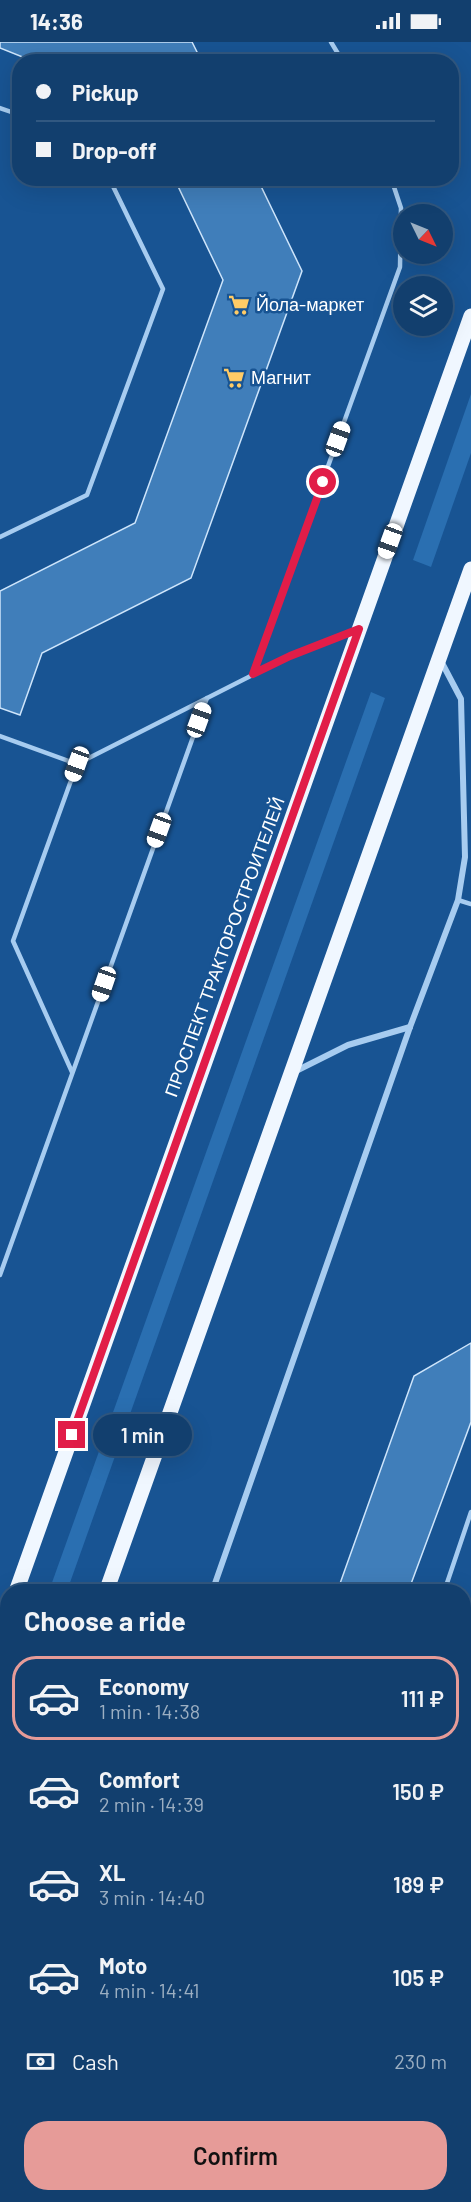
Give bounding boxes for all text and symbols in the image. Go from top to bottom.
text: 14:36 [30,8,83,34]
text: Pickup [72,79,139,105]
text: Drop-off [72,137,156,163]
north arrow [393,204,453,264]
map controls [393,204,453,336]
button: layers [393,276,453,336]
supermarket icon: Йола-маркет [227,293,251,317]
place label: Йола-маркет [256,293,364,315]
supermarket icon: Магнит [222,366,246,390]
place label: Магнит [251,366,311,388]
car [323,419,353,459]
route start [309,468,336,495]
car [375,521,405,561]
car [184,700,214,740]
car [62,744,92,784]
street label: ПРОСПЕКТ ТРАКТОРОСТРОИТЕЛЕЙ [159,794,289,1100]
car [144,810,174,850]
car [90,964,118,1004]
callout: 1 min [93,1414,192,1456]
route end [58,1421,85,1448]
text: 1 min [121,1423,164,1447]
text: Choose a ride [24,1604,186,1636]
icon: car [27,1671,81,1725]
text: Economy [99,1673,189,1699]
text: 111 ₽ [401,1685,444,1711]
text: 1 min · 14:38 [99,1699,200,1723]
icon: car [27,1764,81,1818]
text: Comfort [99,1766,180,1792]
text: 150 ₽ [392,1778,444,1804]
text: 2 min · 14:39 [99,1792,204,1816]
icon: car [27,1857,81,1911]
text: XL [99,1859,125,1885]
text: 189 ₽ [393,1871,444,1897]
text: 3 min · 14:40 [99,1885,205,1909]
icon: car [27,1950,81,2004]
text: Moto [99,1952,147,1978]
text: 105 ₽ [392,1964,444,1990]
text: 4 min · 14:41 [99,1978,200,2002]
icon: cash [24,2045,57,2078]
text: Cash [72,2048,119,2074]
text: 230 m [394,2049,447,2073]
button: Confirm [24,2121,447,2190]

